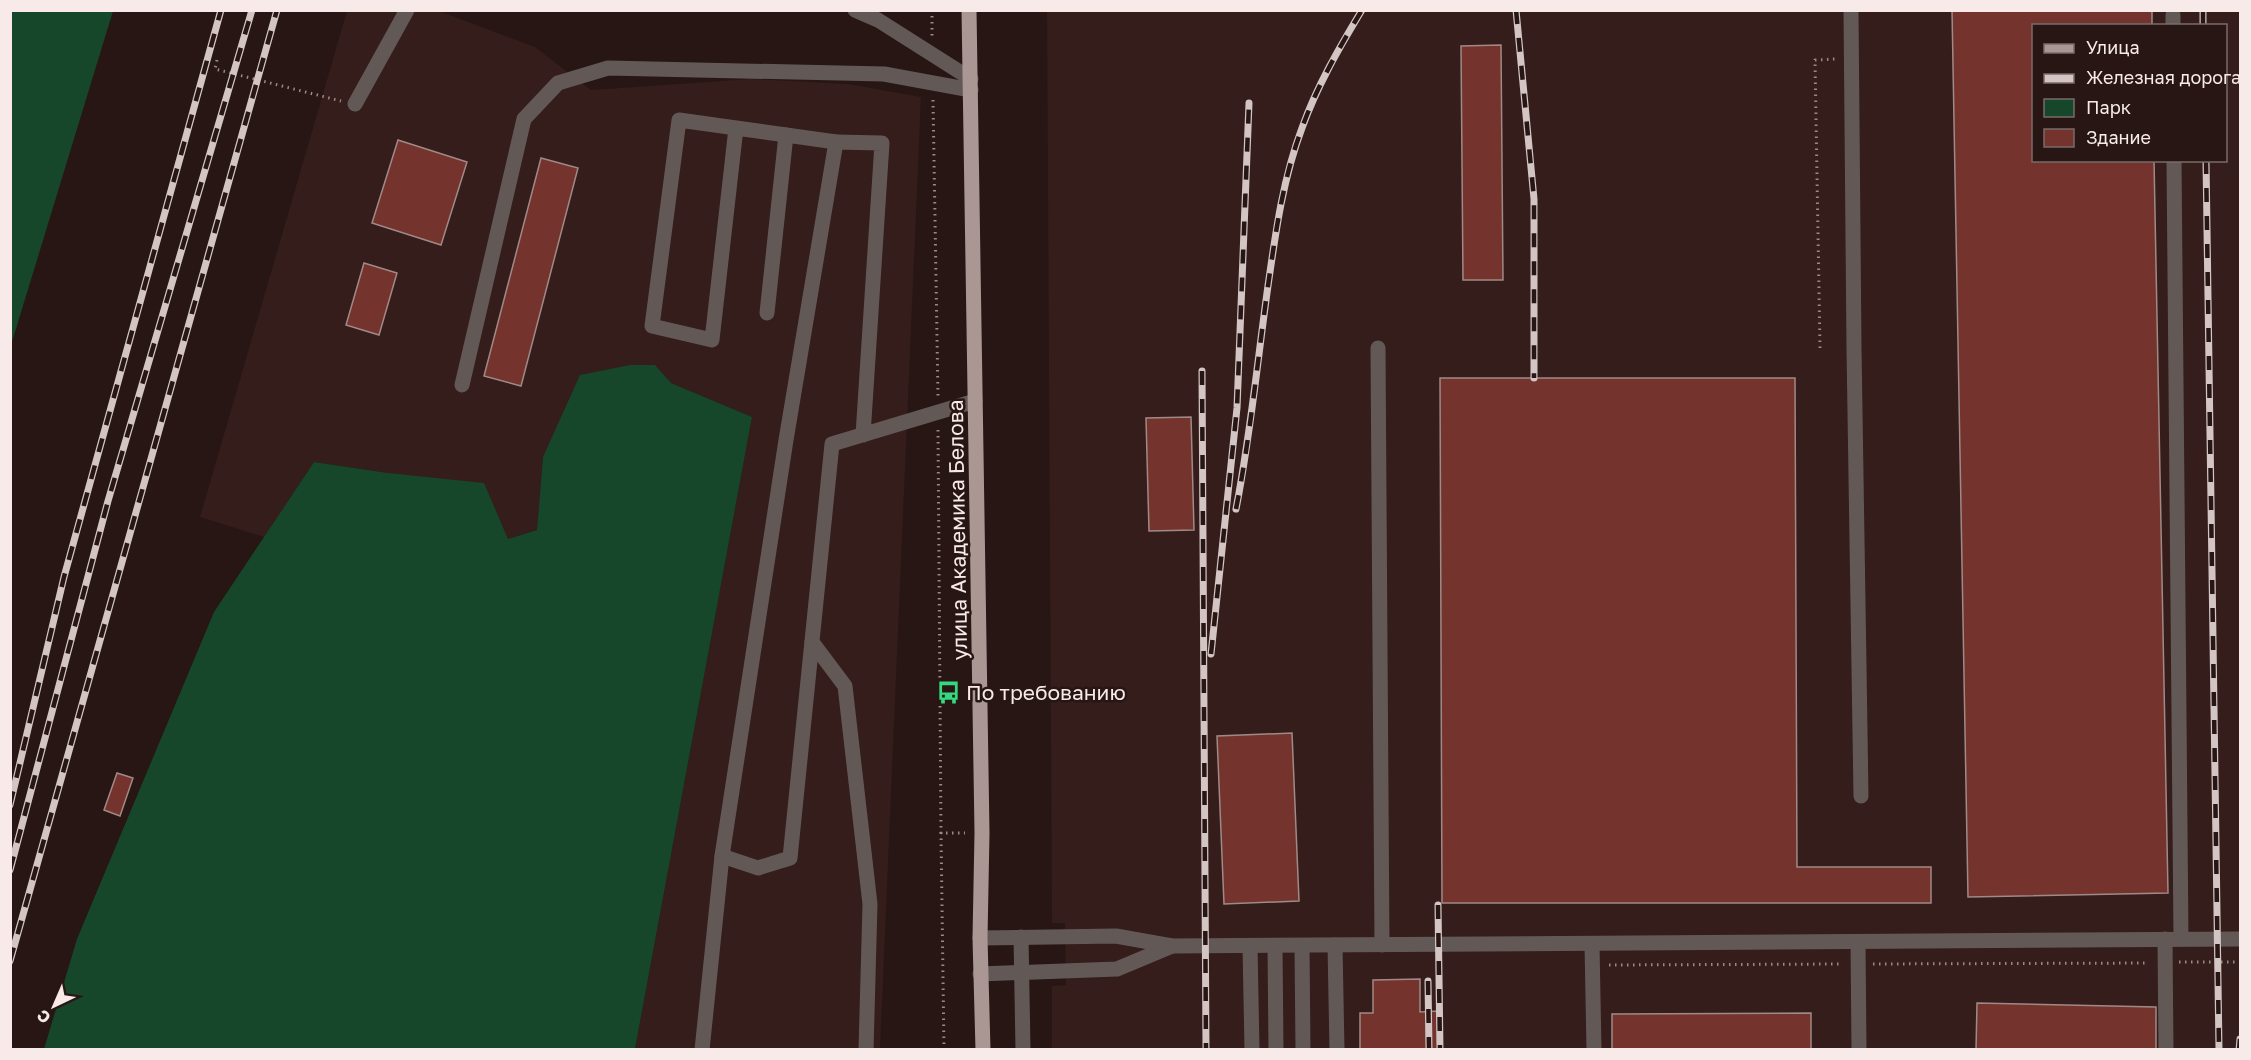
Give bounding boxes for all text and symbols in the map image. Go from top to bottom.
legend [2032,24,2227,162]
text: Улица [2086,36,2140,58]
text: Железная дорога [2086,66,2241,88]
text: Парк [2086,96,2131,118]
text: Здание [2086,126,2151,148]
street label: улица Академика Белова [942,399,972,661]
bus stop icon: По требованию [935,679,961,705]
place label: По требованию [966,679,1126,705]
north arrow [24,976,84,1036]
text: С [33,1006,55,1028]

